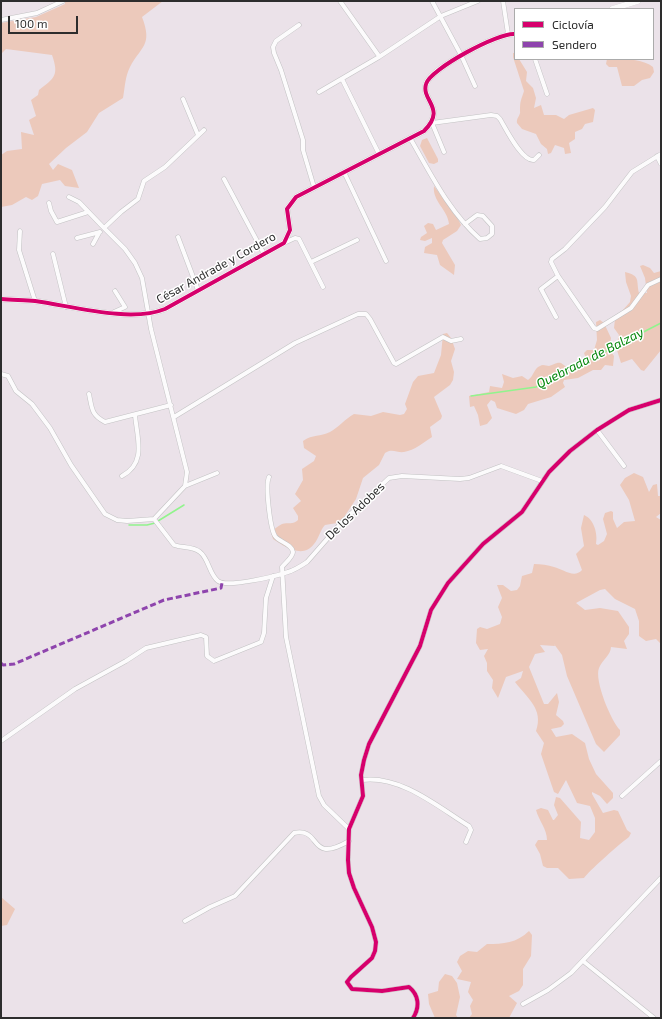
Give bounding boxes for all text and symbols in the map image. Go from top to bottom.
scale bar [10,8,80,34]
legend [514,8,654,60]
text: 100 m [15,16,47,30]
text: Ciclovía [552,17,594,31]
text: Sendero [552,37,597,51]
street label: César Andrade y Cordero [154,229,278,307]
water label: Quebrada de Balzay [534,324,646,392]
street label: De los Adobes [322,479,388,543]

